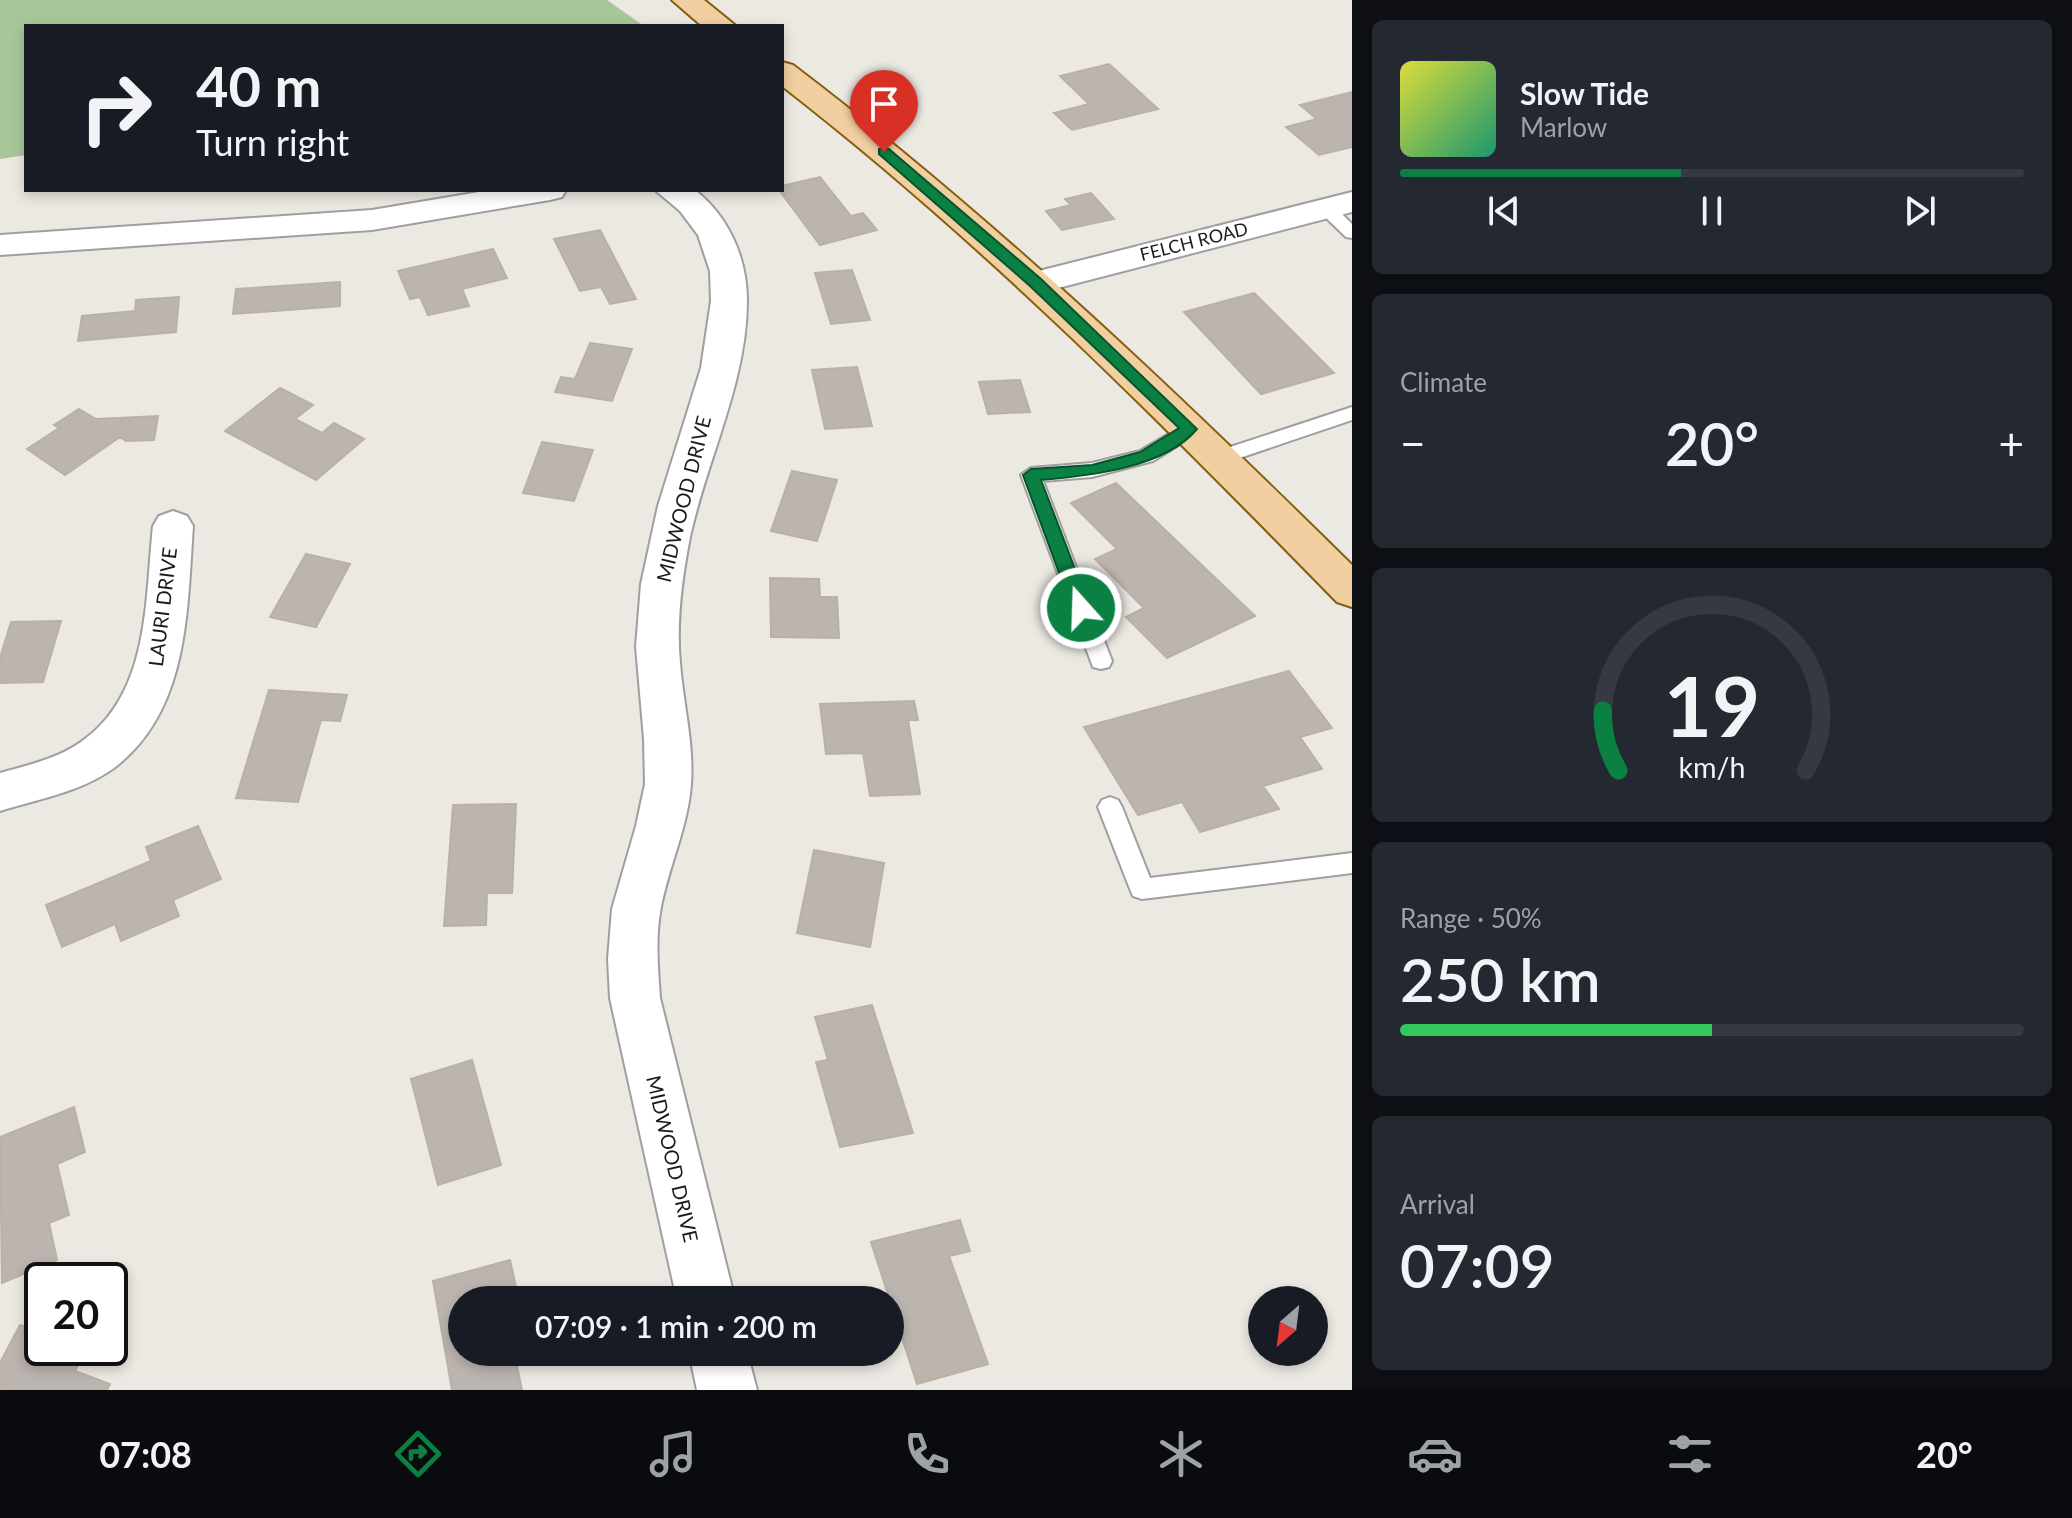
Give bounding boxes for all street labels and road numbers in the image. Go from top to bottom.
street label: FELCH ROAD [1137,217,1250,265]
street label: MIDWOOD DRIVE [651,413,715,584]
street label: LAURI DRIVE [143,546,181,668]
street label: MIDWOOD DRIVE [642,1073,704,1245]

